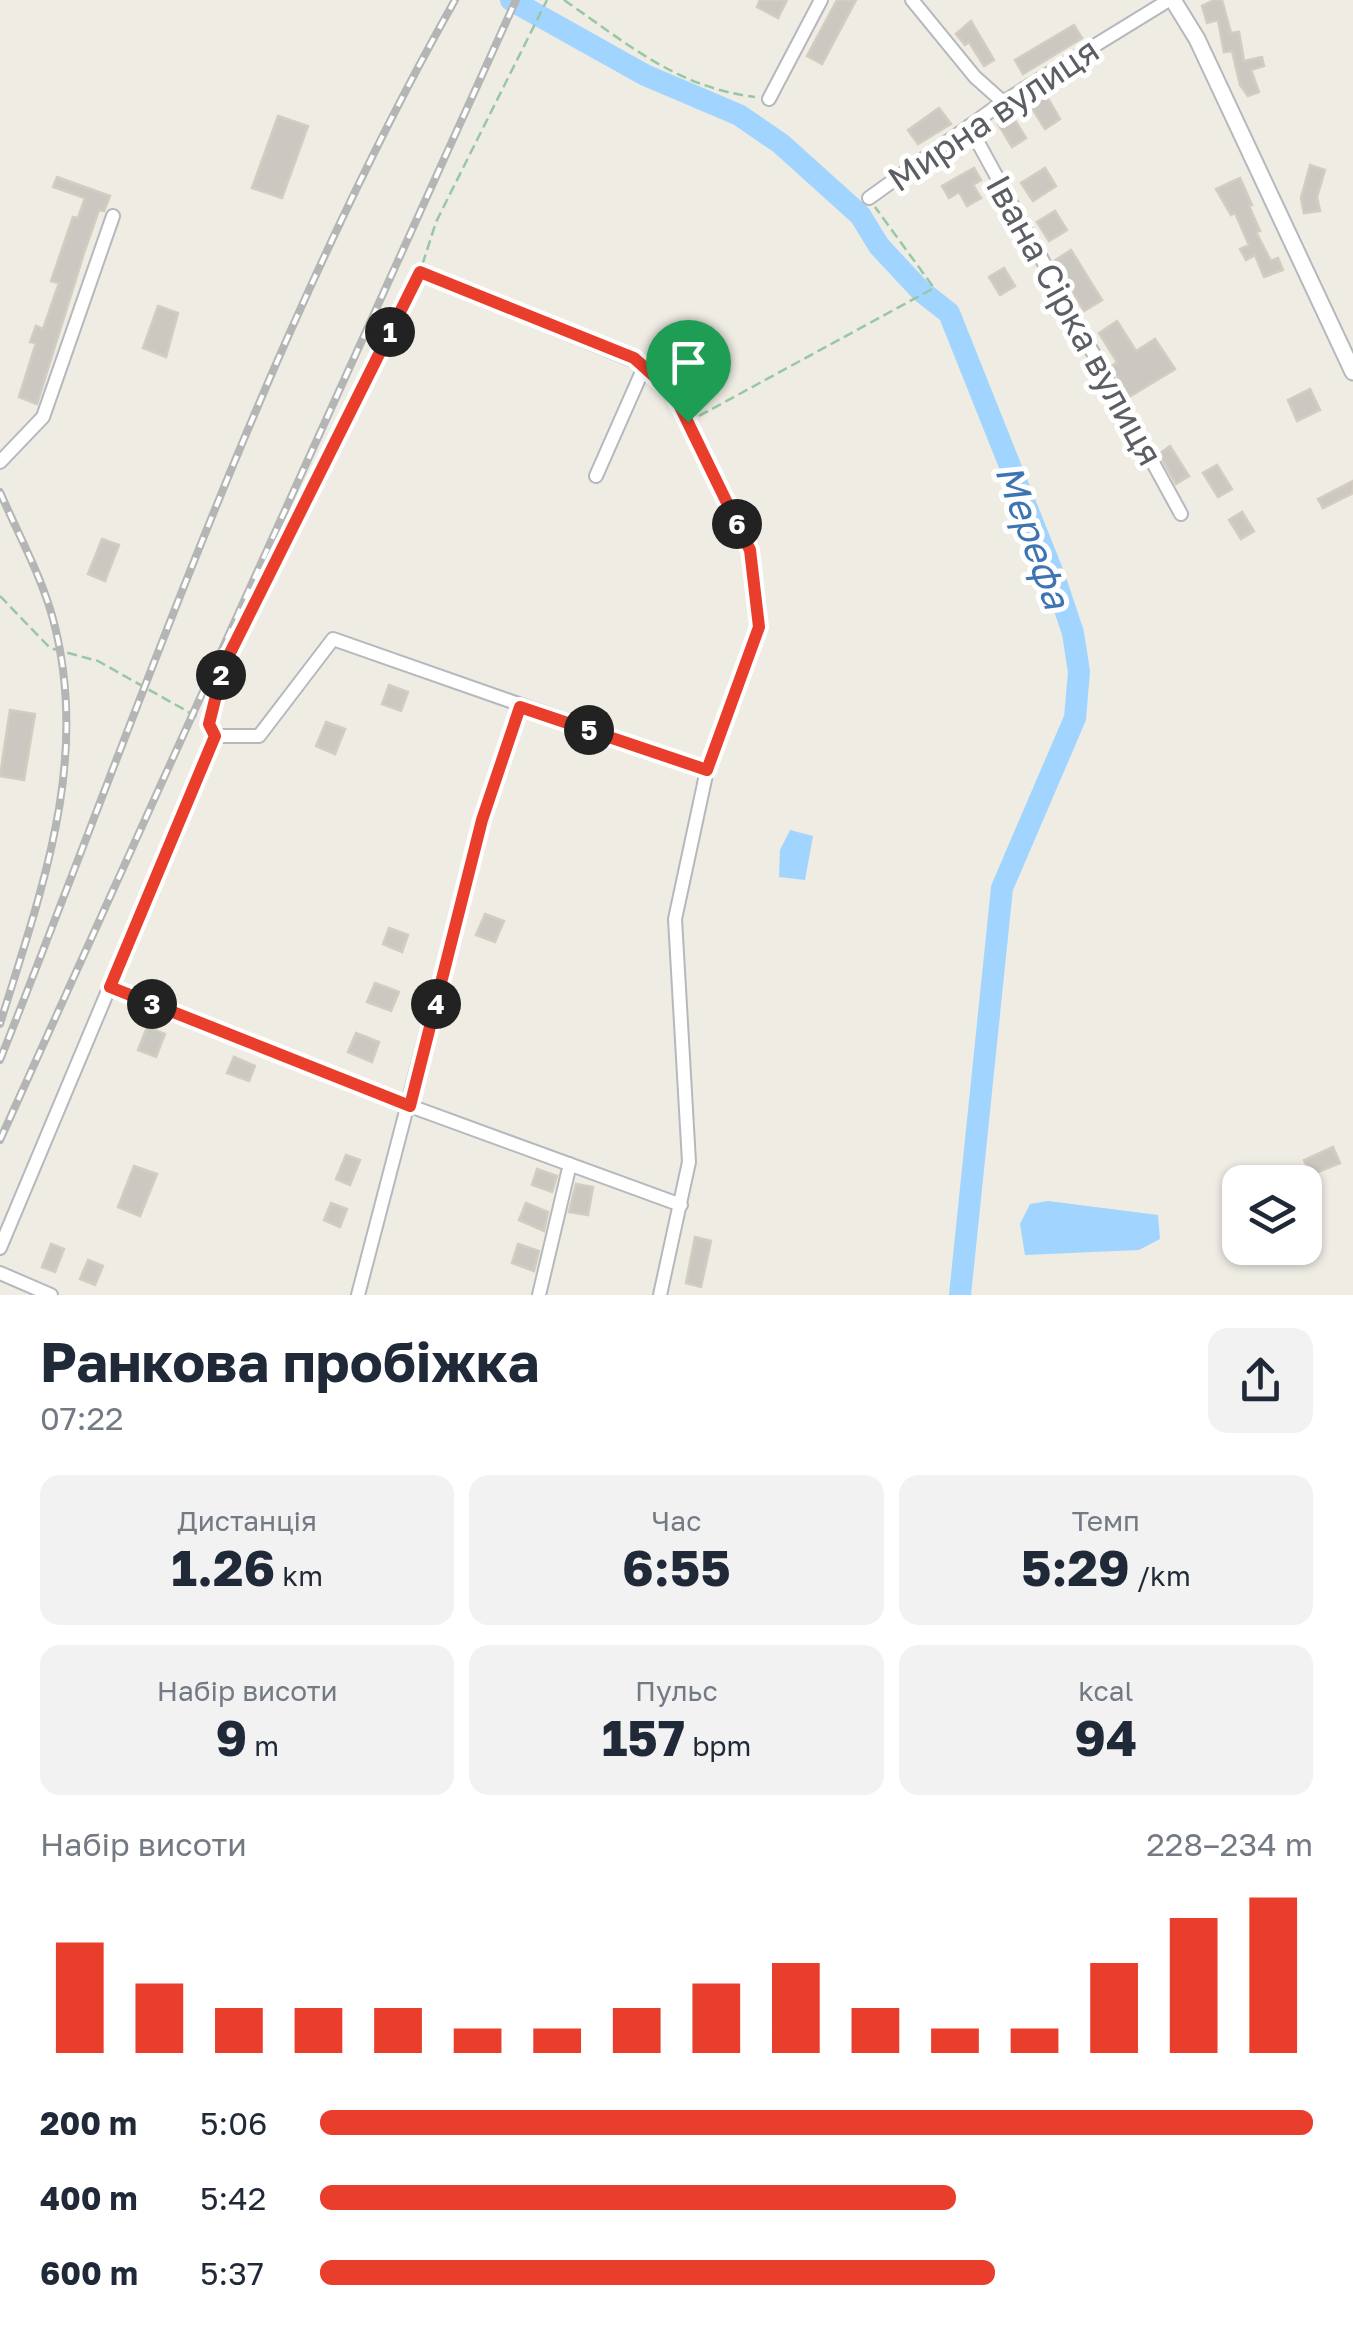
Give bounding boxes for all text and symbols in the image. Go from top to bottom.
street label: Мирна вулиця [880,28,1106,200]
street label: Івана Сірка вулиця [978,168,1172,472]
pin: 1 [365,307,415,357]
text: 1 [383,315,397,348]
pin [646,320,731,423]
icon: arrive [661,335,716,390]
water label: Мерефа [987,458,1081,615]
pin: 6 [712,499,762,549]
text: 6 [728,507,746,540]
pin: 2 [196,650,246,700]
text: 2 [212,658,230,691]
pin: 5 [564,705,614,755]
text: 5 [580,713,598,746]
pin: 3 [127,979,177,1029]
pin: 4 [411,979,461,1029]
text: 3 [143,987,161,1020]
text: 4 [427,987,445,1020]
map controls [1222,1165,1322,1265]
button: layers [1222,1165,1322,1265]
text: Ранкова пробіжка [40,1328,539,1394]
button: share [1208,1328,1313,1433]
text: 07:22 [40,1399,124,1437]
text: Дистанція [177,1504,317,1537]
text: Час [652,1504,701,1537]
text: Темп [1072,1504,1140,1537]
text: 1.26 [171,1537,275,1597]
text: 6:55 [622,1537,731,1597]
text: 5:29 [1021,1537,1130,1597]
text: km [275,1559,323,1592]
text: /km [1130,1559,1191,1592]
text: Набір висоти [157,1674,338,1707]
text: Пульс [635,1674,718,1707]
text: kcal [1078,1674,1133,1707]
text: 9 [215,1707,247,1767]
text: 157 [602,1707,685,1767]
text: 94 [1074,1707,1137,1767]
text: m [247,1729,279,1762]
text: bpm [685,1729,751,1762]
text: Набір висоти [40,1825,247,1863]
text: 228–234 m [1146,1825,1313,1863]
text: 200 m [40,2104,137,2142]
text: 5:06 [200,2104,267,2142]
text: 400 m [40,2179,138,2217]
text: 5:42 [200,2179,266,2217]
text: 600 m [40,2254,138,2292]
text: 5:37 [200,2254,264,2292]

